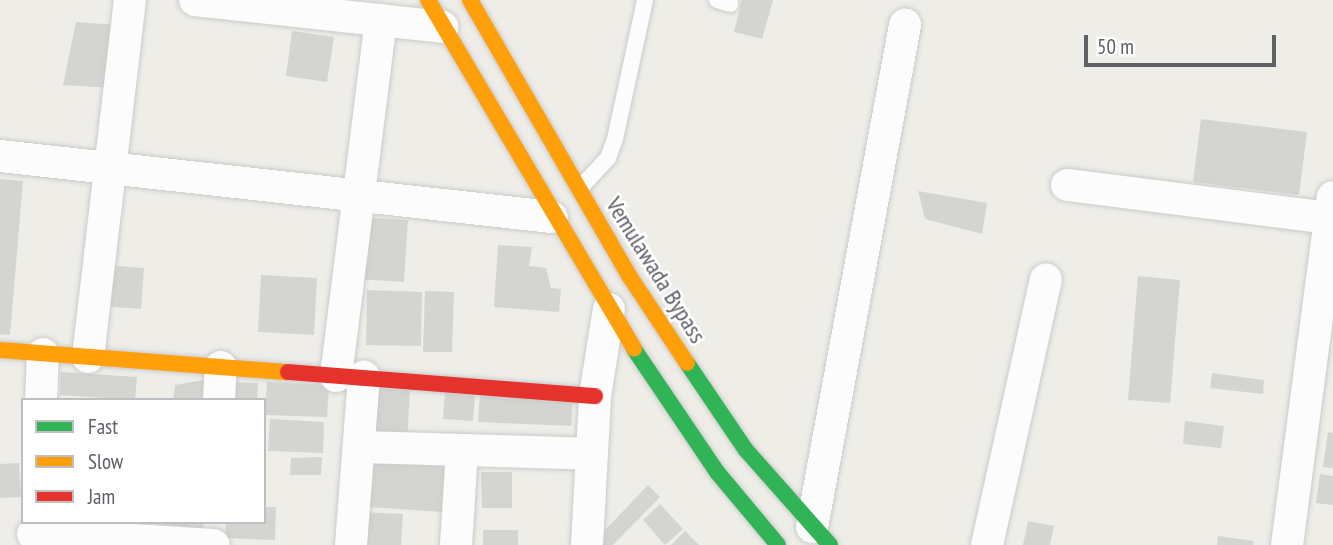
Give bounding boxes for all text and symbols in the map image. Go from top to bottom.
scale bar [1088,21,1280,65]
text: 50 m [1097,33,1134,60]
street label: Vemulawada Bypass [600,192,712,348]
legend [21,398,266,524]
text: Fast [88,413,118,440]
text: Slow [88,448,123,475]
text: Jam [88,483,115,510]

